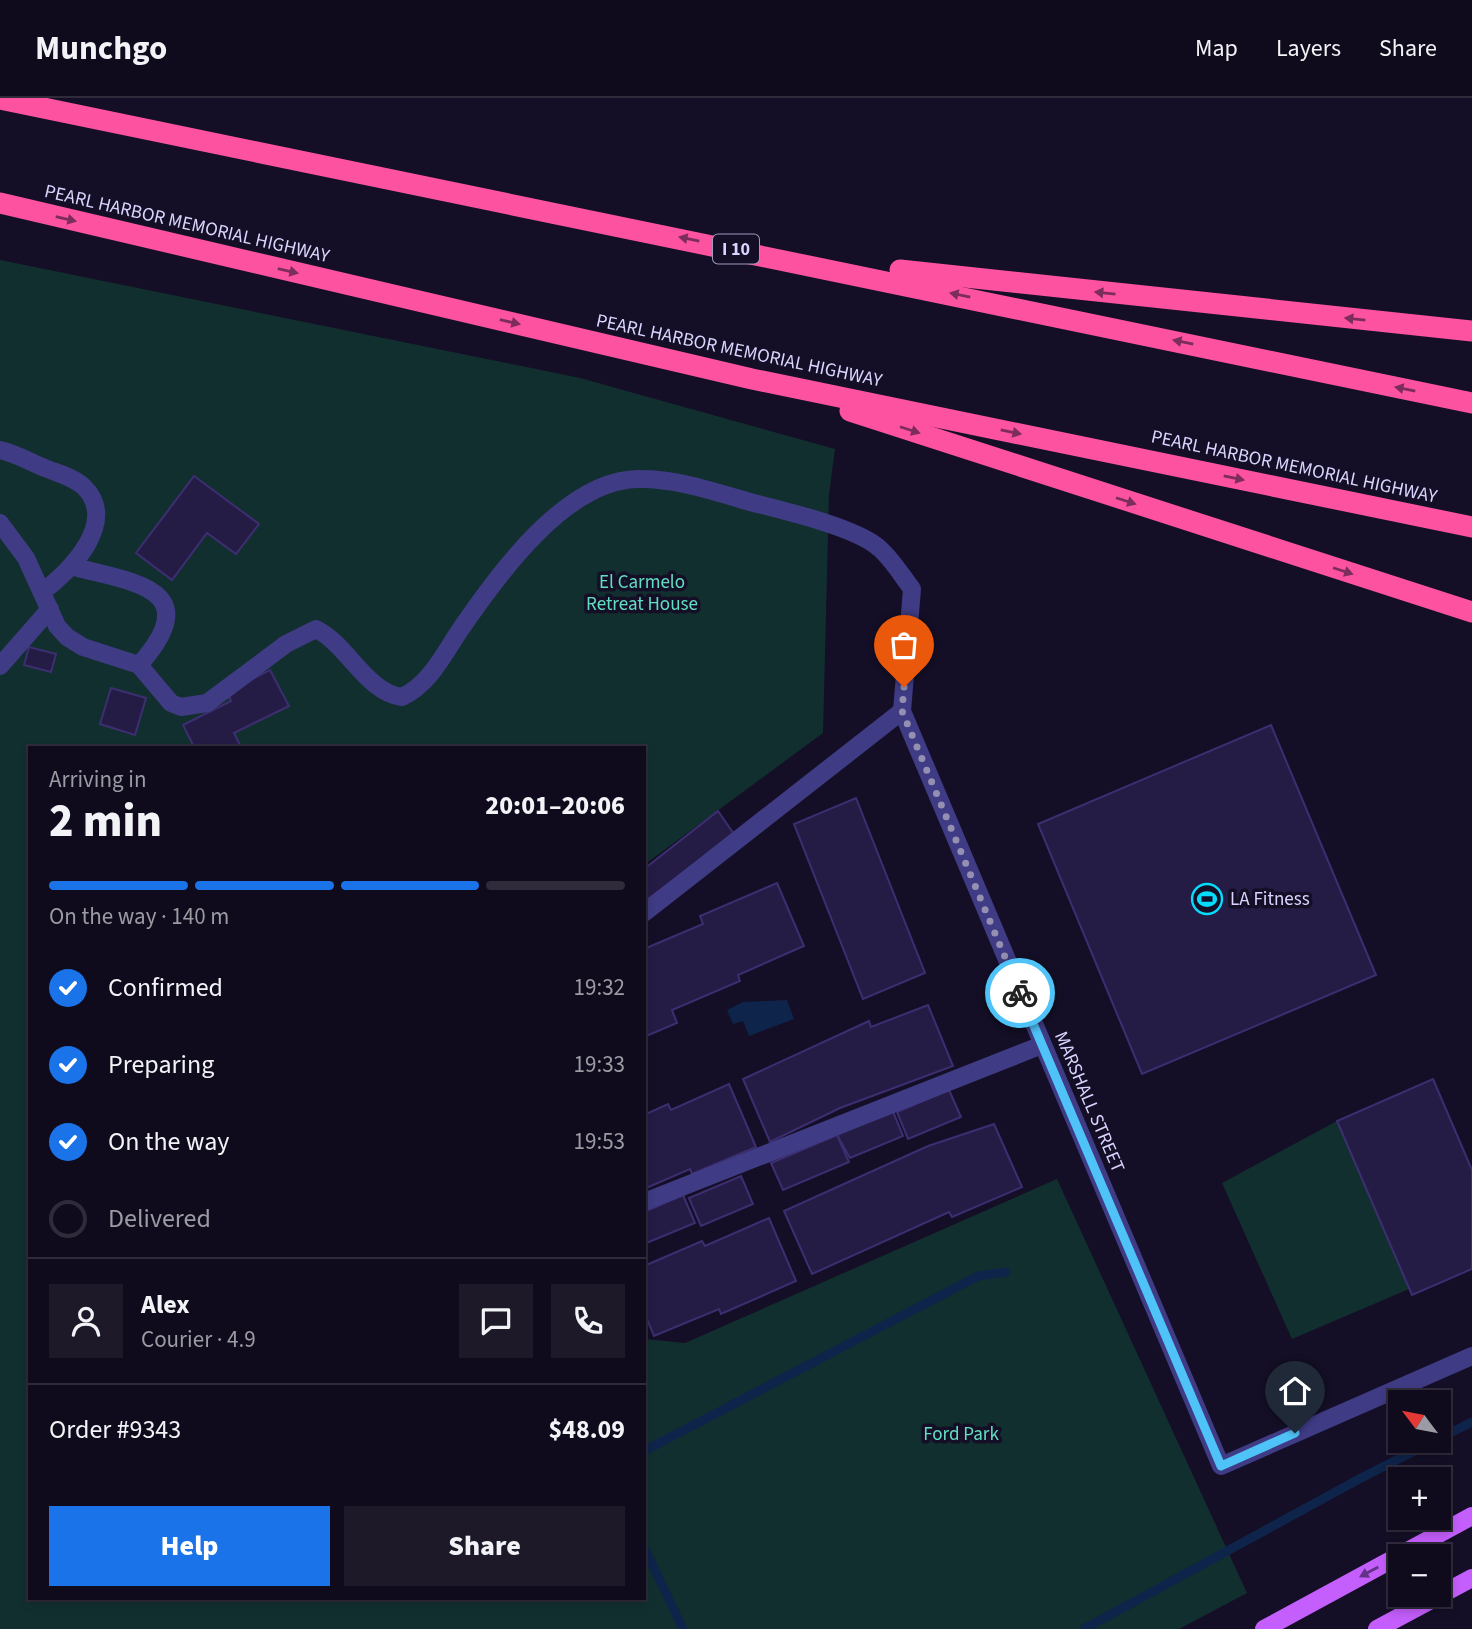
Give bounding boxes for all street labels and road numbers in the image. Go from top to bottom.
street label: PEARL HARBOR MEMORIAL HIGHWAY [42,178,333,270]
road number: I 10 [713,234,759,264]
street label: PEARL HARBOR MEMORIAL HIGHWAY [593,307,885,395]
street label: PEARL HARBOR MEMORIAL HIGHWAY [1148,423,1440,511]
street label: MARSHALL STREET [1047,1027,1131,1177]

